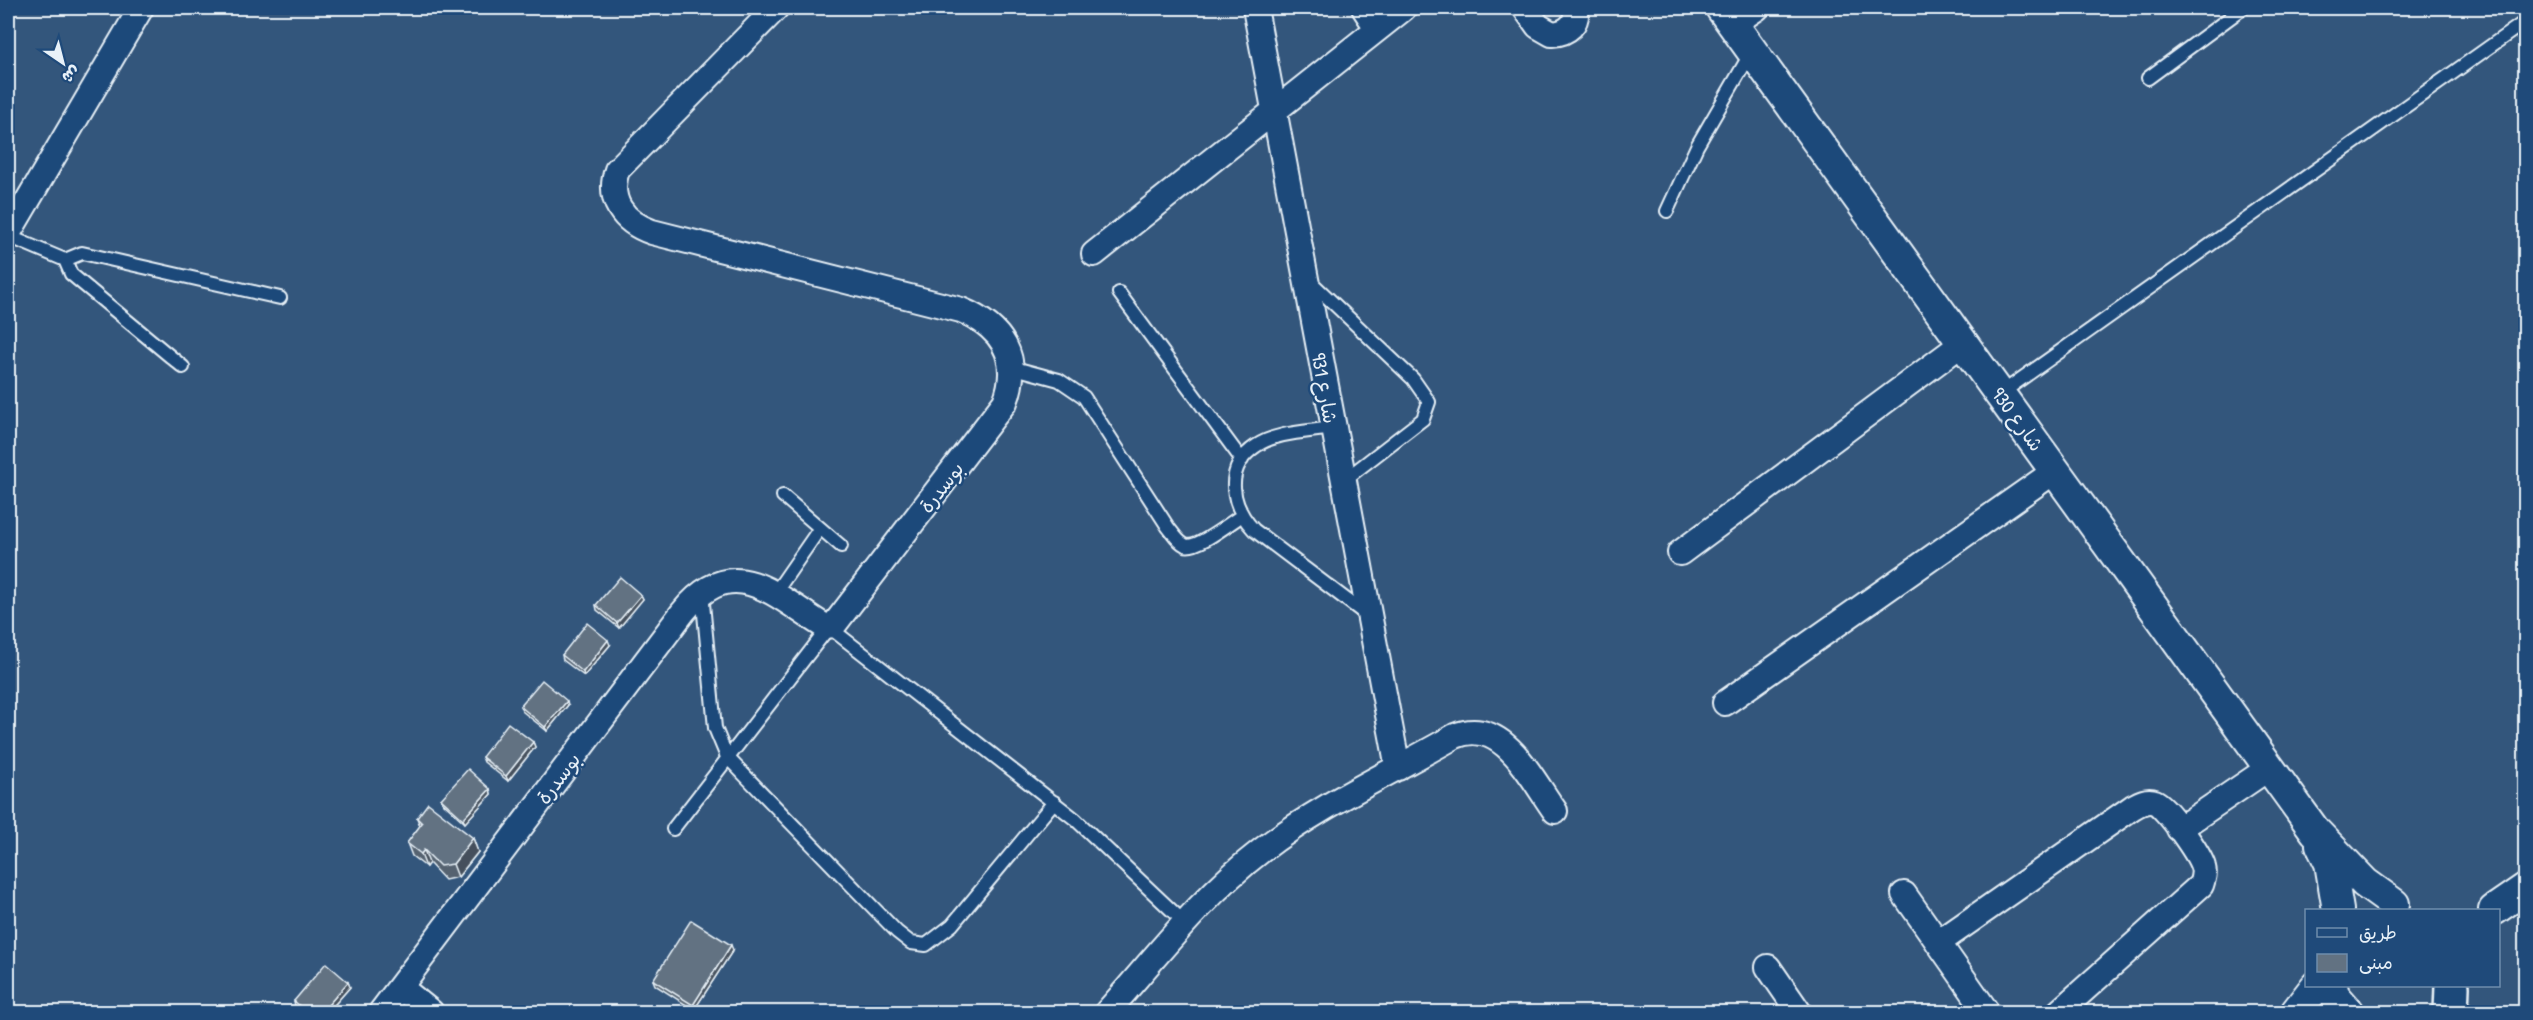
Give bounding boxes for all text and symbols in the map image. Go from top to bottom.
north arrow [33,33,93,93]
text: ش [58,61,85,89]
street label: شارع 931 [1305,350,1344,426]
street label: شارع 930 [1985,381,2050,457]
street label: بوسدرة [912,456,970,519]
street label: بوسدرة [530,747,587,810]
legend [2305,909,2500,987]
text: طريق [2359,920,2397,945]
text: مبنى [2359,950,2393,975]

